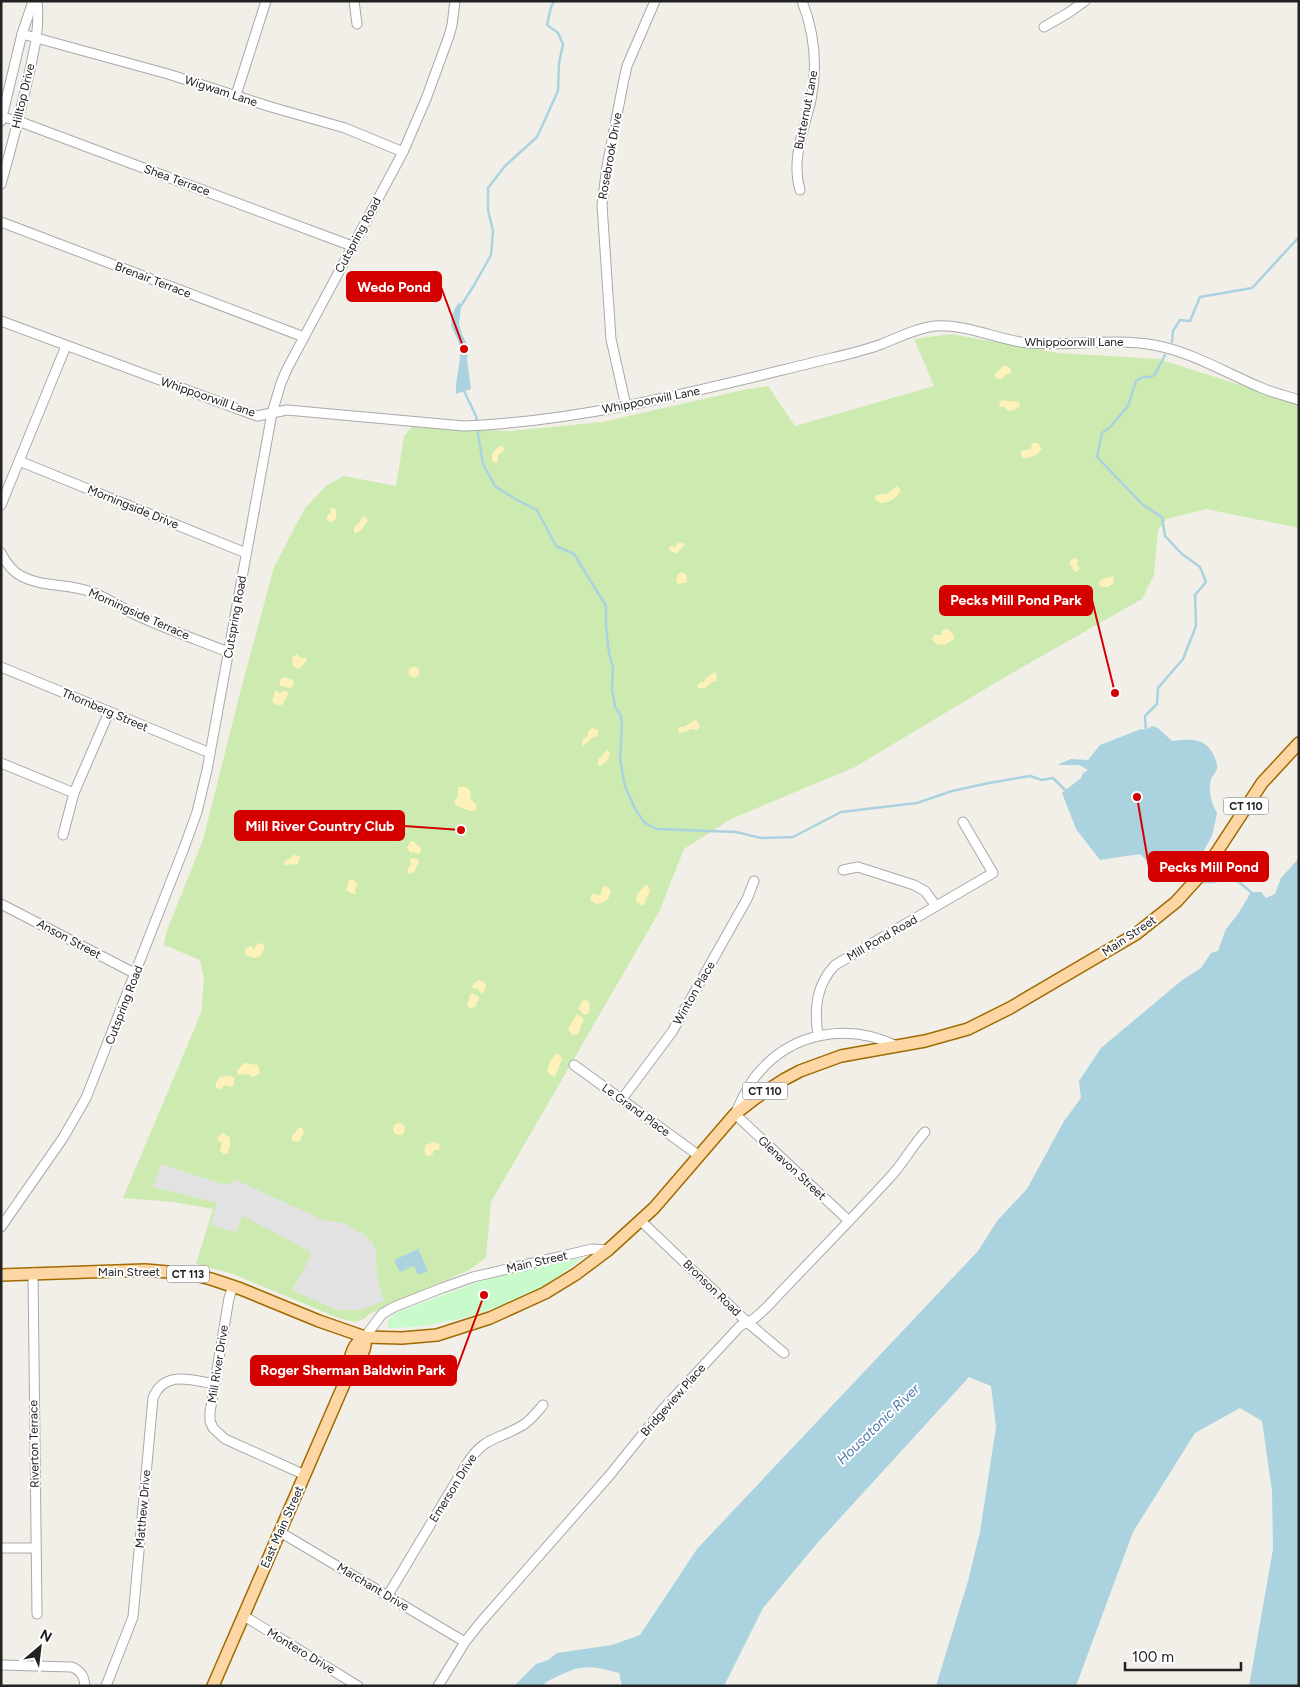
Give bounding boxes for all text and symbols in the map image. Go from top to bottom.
street label: Hilltop Drive [9,62,37,130]
street label: Butternut Lane [791,69,821,151]
street label: Wigwam Lane [183,73,259,109]
street label: Rosebrook Drive [595,111,625,201]
street label: Shea Terrace [142,162,212,199]
street label: Cutspring Road [332,195,384,275]
street label: Brenair Terrace [113,259,193,301]
callout: Wedo Pond [347,272,441,301]
text: Wedo Pond [357,279,431,296]
street label: Whippoorwill Lane [1024,335,1124,349]
street label: Whippoorwill Lane [159,374,258,420]
street label: Whippoorwill Lane [601,384,701,416]
street label: Morningside Drive [85,482,181,532]
street label: Cutspring Road [221,575,249,659]
street label: Morningside Terrace [86,585,192,643]
callout: Pecks Mill Pond Park [940,586,1092,615]
text: Pecks Mill Pond Park [950,592,1082,609]
street label: Thornberg Street [60,686,151,735]
road number: CT 110 [1224,798,1268,814]
callout: Mill River Country Club [235,811,404,840]
text: Mill River Country Club [246,818,394,835]
callout: Pecks Mill Pond [1149,852,1268,881]
text: Pecks Mill Pond [1159,859,1259,876]
street label: Mill Pond Road [844,912,920,964]
street label: Main Street [1099,913,1159,959]
street label: Anson Street [35,916,104,962]
street label: Winton Place [670,958,718,1027]
street label: Cutspring Road [102,963,146,1047]
street label: Le Grand Place [599,1081,673,1140]
road number: CT 110 [742,1082,788,1100]
street label: Glenavon Street [755,1133,829,1203]
street label: Main Street [505,1248,569,1276]
street label: Bronson Road [680,1257,744,1319]
street label: Main Street [98,1265,161,1279]
road number: CT 113 [167,1266,209,1282]
street label: Mill River Drive [205,1324,231,1404]
callout: Roger Sherman Baldwin Park [251,1356,456,1385]
street label: Bridgeview Place [638,1361,708,1439]
text: Roger Sherman Baldwin Park [260,1362,446,1379]
water label: Housatonic River [833,1380,924,1468]
street label: Riverton Terrace [26,1400,42,1488]
street label: Emerson Drive [426,1451,480,1525]
street label: Matthew Drive [133,1469,153,1549]
street label: East Main Street [258,1483,307,1570]
street label: Marchant Drive [334,1560,412,1614]
north arrow [15,1622,65,1672]
street label: Montero Drive [265,1625,338,1677]
text: N [37,1626,55,1646]
scale bar [1125,1640,1241,1672]
text: 100 m [1132,1648,1174,1666]

